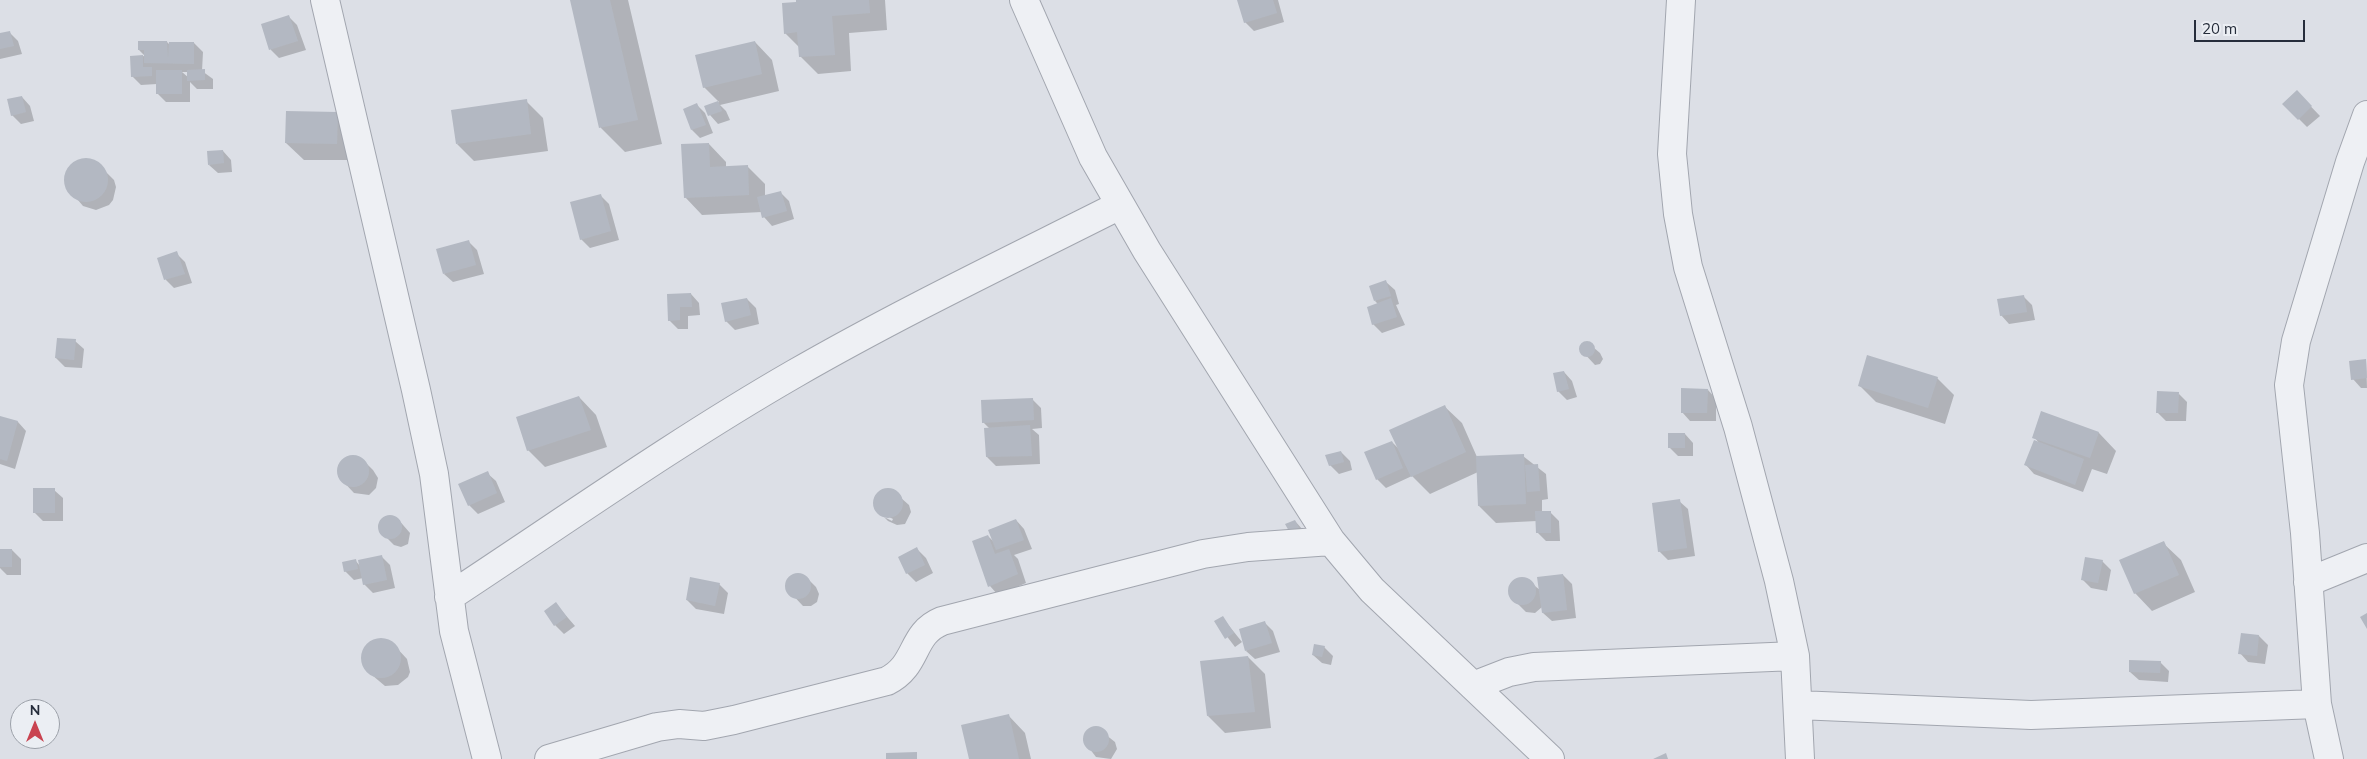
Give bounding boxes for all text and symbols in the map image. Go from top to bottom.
scale bar [2197,10,2308,42]
text: 20 m [2202,19,2237,38]
north arrow [10,699,60,749]
text: N [30,701,40,719]

